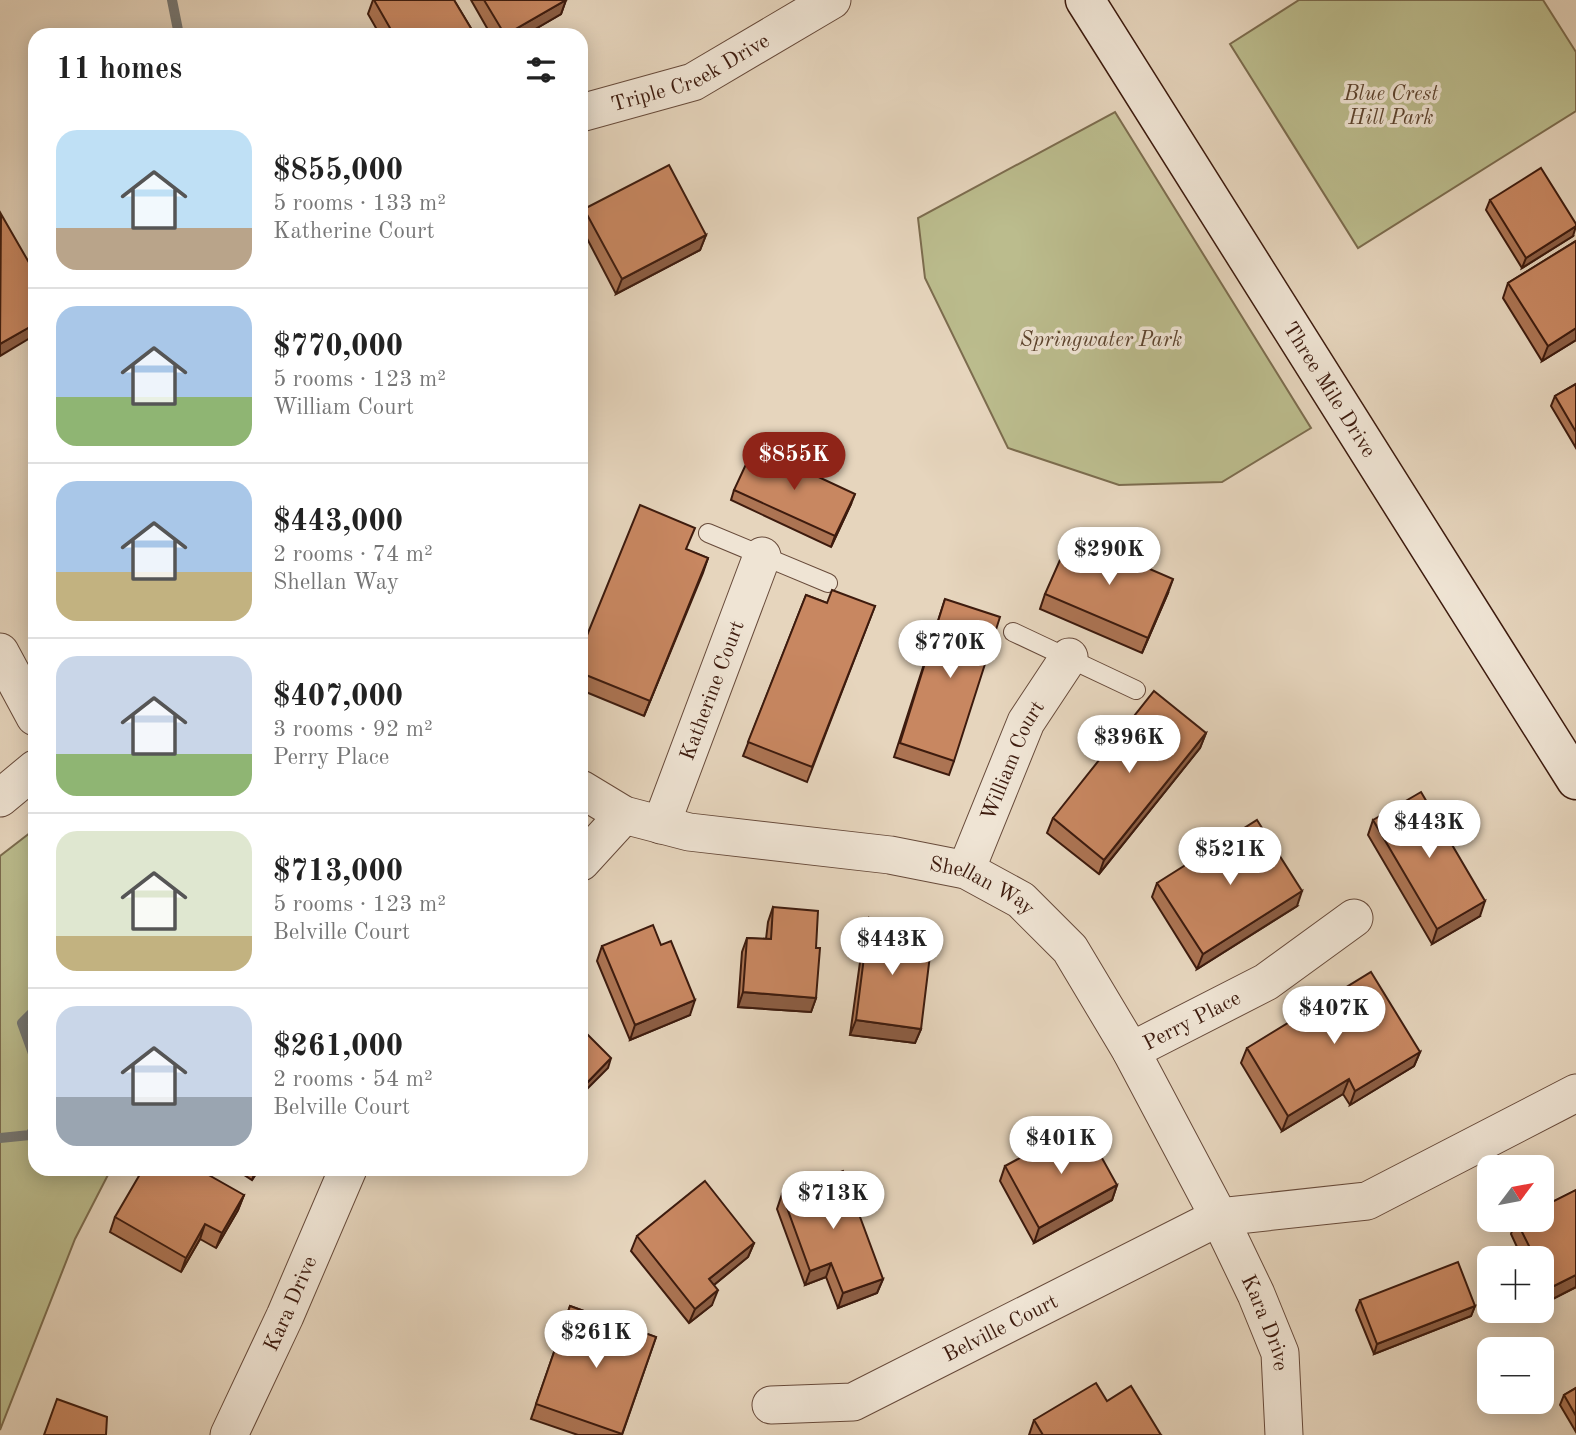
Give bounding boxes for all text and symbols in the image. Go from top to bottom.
street label: Triple Creek Drive [609,30,773,116]
icon: filters [522,51,560,89]
text: 11 homes [56,55,182,85]
park label: Blue Crest Hill Park [1343,84,1438,129]
text: $855,000 [273,156,403,186]
icon: home [112,158,196,242]
text: 5 rooms · 133 m² [273,192,446,215]
text: Katherine Court [273,220,435,243]
street label: Three Mile Drive [1279,319,1379,461]
park label: Springwater Park [1020,330,1182,351]
text: $770,000 [273,332,403,362]
icon: home [112,334,196,418]
text: 5 rooms · 123 m² [273,368,446,391]
text: William Court [273,396,414,419]
pin: $855K [745,433,843,492]
text: $855K [758,443,830,466]
text: $443,000 [273,507,403,537]
icon: home [112,509,196,593]
pin: $290K [1060,528,1158,587]
text: $290K [1073,538,1145,561]
text: 2 rooms · 74 m² [273,543,433,566]
text: Shellan Way [273,571,399,594]
street label: Katherine Court [677,618,749,764]
pin: $770K [901,620,999,680]
text: $770K [914,631,986,654]
text: $407,000 [273,682,403,712]
icon: home [112,684,196,768]
street label: William Court [978,697,1049,824]
pin: $396K [1080,716,1178,775]
text: 3 rooms · 92 m² [273,718,433,741]
text: $396K [1093,726,1165,749]
text: Perry Place [273,746,389,769]
pin: $443K [1380,800,1478,860]
text: $443K [1393,811,1465,834]
pin: $521K [1181,828,1279,887]
text: $521K [1194,838,1266,861]
street label: Shellan Way [928,854,1038,920]
text: $713,000 [273,857,403,887]
icon: home [112,859,196,943]
text: 5 rooms · 123 m² [273,893,446,916]
pin: $443K [843,918,941,977]
text: Belville Court [273,921,410,944]
text: $443K [856,928,928,951]
pin: $407K [1285,986,1383,1046]
street label: Perry Place [1140,988,1244,1055]
text: $407K [1298,997,1370,1020]
text: $261,000 [273,1032,403,1062]
icon: home [112,1034,196,1118]
text: 2 rooms · 54 m² [273,1068,433,1091]
text: Belville Court [273,1096,410,1119]
pin: $401K [1012,1116,1110,1176]
text: $401K [1025,1127,1097,1150]
north arrow [1477,1155,1554,1232]
map controls [1477,1155,1554,1414]
pin: $713K [784,1172,882,1231]
text: $713K [797,1182,869,1205]
button: + [1477,1246,1554,1323]
street label: Kara Drive [261,1253,321,1355]
street label: Kara Drive [1236,1272,1290,1371]
street label: Belville Court [940,1291,1062,1367]
pin: $261K [547,1310,645,1370]
text: $261K [560,1321,632,1344]
button: − [1477,1337,1554,1414]

